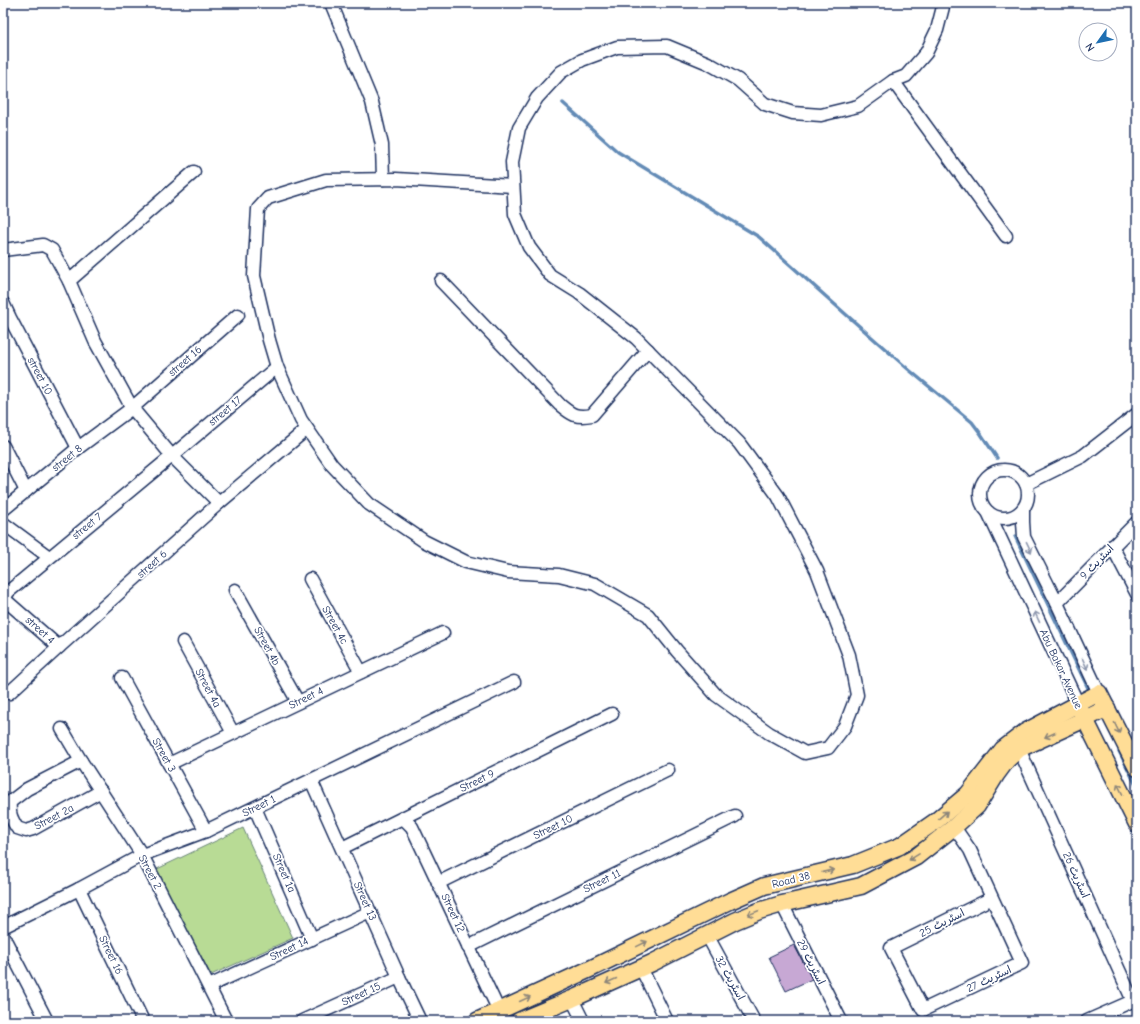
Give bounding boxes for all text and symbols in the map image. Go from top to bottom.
north arrow [1078,22,1118,62]
text: N [1083,41,1097,54]
street label: street 16 [166,343,204,379]
street label: street 10 [25,355,55,397]
street label: street 17 [206,393,244,429]
street label: street 8 [49,442,85,474]
street label: street 7 [69,510,105,542]
one-way arrow [1026,540,1033,552]
street label: اسٹریٹ 9 [1077,542,1117,582]
street label: street 6 [134,547,170,581]
street label: Street 4c [319,604,351,647]
one-way arrow [1033,612,1040,624]
street label: street 4 [23,613,57,647]
street label: Street 4b [251,624,283,668]
street label: Abu Bakar Avenue [1037,627,1085,711]
one-way arrow [1082,657,1089,669]
street label: Street 4a [192,666,224,710]
street label: Street 4 [287,684,325,712]
one-way arrow [1114,722,1121,734]
one-way arrow [1044,732,1056,739]
street label: Street 3 [149,736,179,774]
street label: Street 9 [457,767,497,795]
one-way arrow [1116,783,1123,795]
street label: Street 1 [240,792,278,820]
street label: Street 2a [32,801,76,833]
one-way arrow [938,810,949,819]
street label: Street 10 [531,812,575,842]
street label: اسٹریٹ 26 [1060,850,1092,900]
street label: Street 1a [270,852,298,894]
street label: Street 2 [136,853,165,892]
one-way arrow [909,853,920,861]
street label: Street 11 [581,866,623,896]
one-way arrow [821,866,834,874]
street label: Road 38 [771,869,812,891]
street label: Street 13 [351,880,379,922]
street label: Street 12 [438,892,468,935]
street label: اسٹریٹ 25 [917,906,967,940]
one-way arrow [748,910,760,918]
street label: Street 16 [96,933,126,977]
street label: Street 14 [268,934,310,964]
street label: اسٹریٹ 29 [794,937,828,987]
one-way arrow [636,940,648,947]
street label: اسٹریٹ 32 [713,954,747,1002]
street label: اسٹریٹ 27 [964,963,1014,995]
one-way arrow [605,978,617,986]
street label: Street 15 [339,979,383,1009]
one-way arrow [519,995,531,1002]

